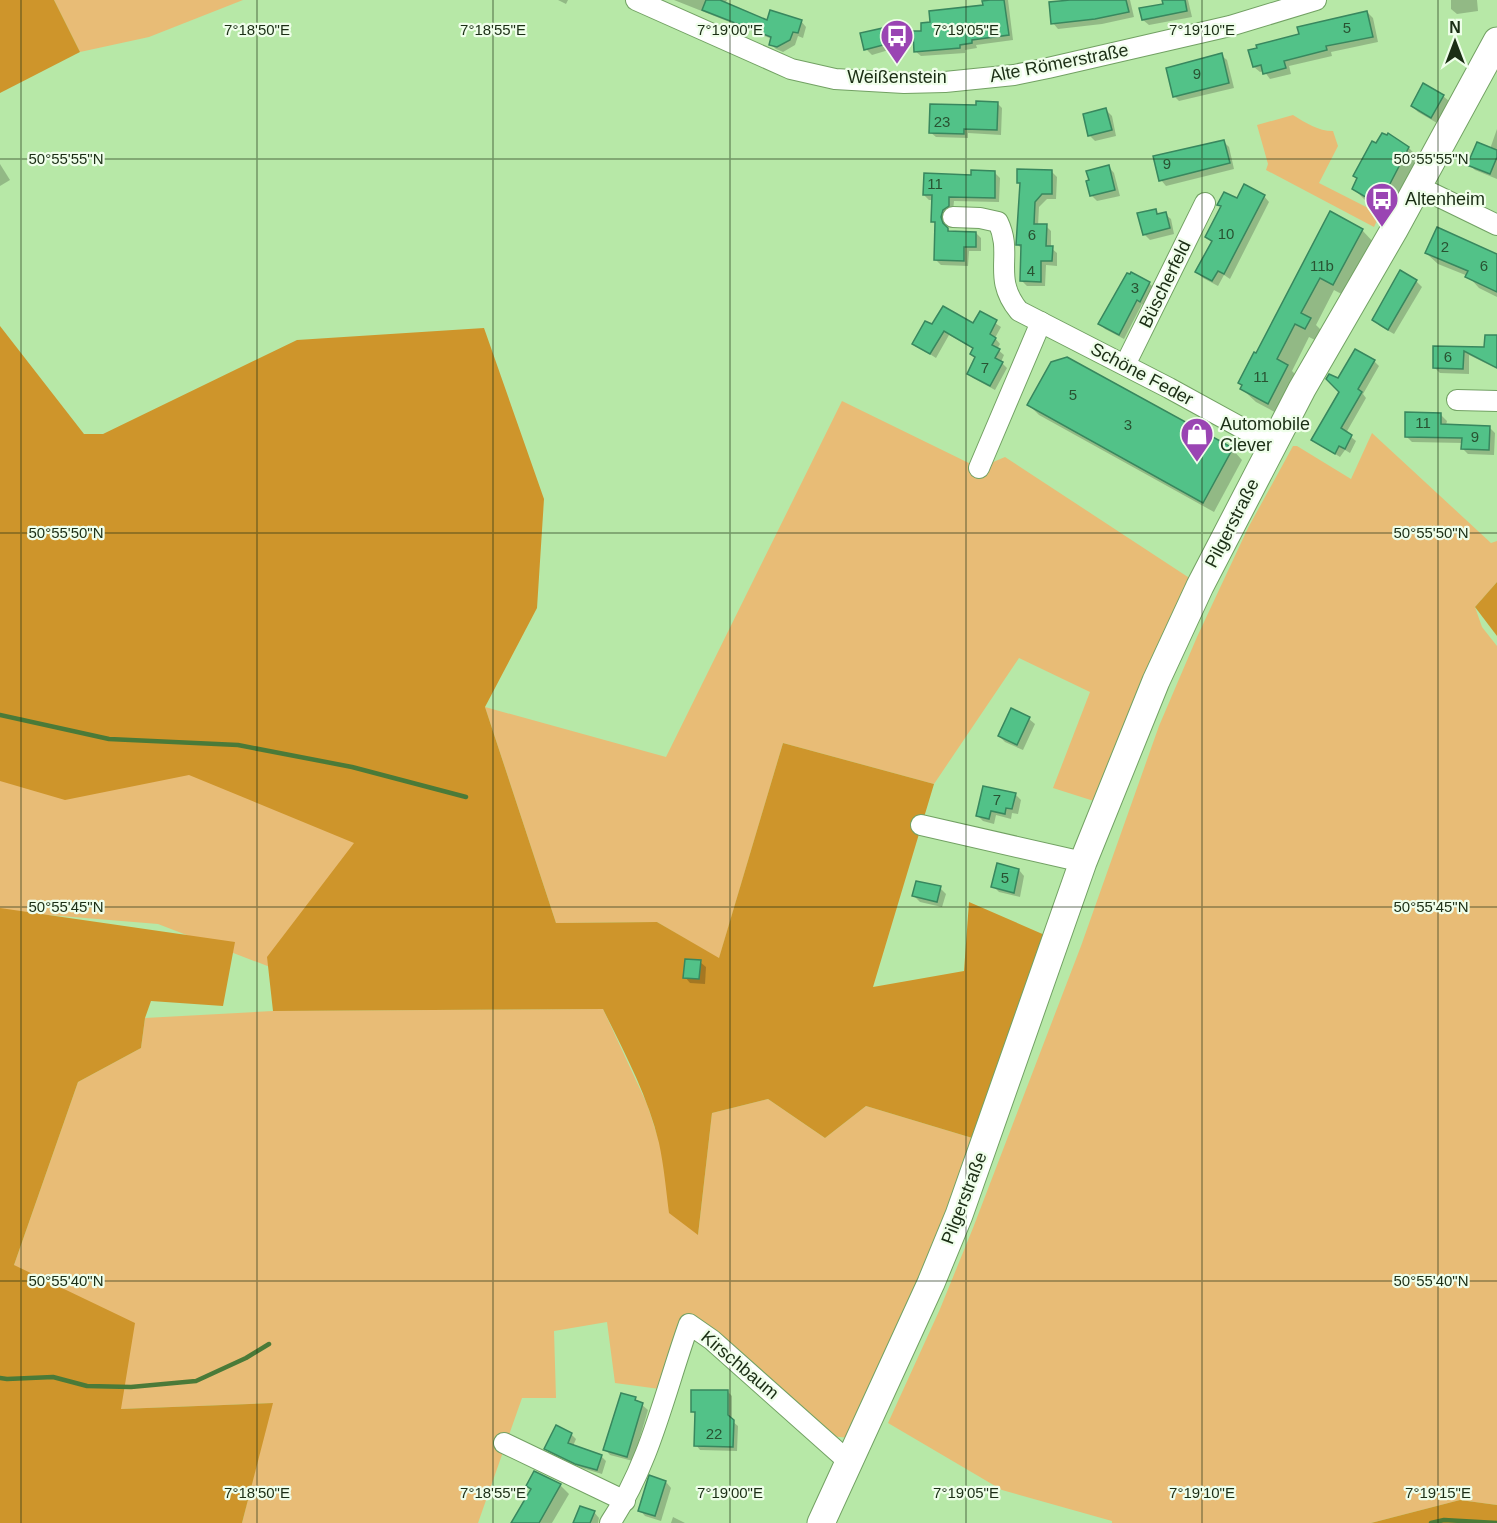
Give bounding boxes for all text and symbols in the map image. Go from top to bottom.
north arrow [1425,12,1485,72]
bus stop icon: Weißenstein [879,18,915,65]
house number: 5 [1343,19,1351,36]
text: N [1449,19,1461,36]
text: 7°18'50"E [224,21,290,38]
text: 7°18'55"E [460,21,526,38]
text: 7°19'00"E [697,21,763,38]
text: 7°19'05"E [933,21,999,38]
text: 7°19'10"E [1169,21,1235,38]
street label: Alte Römerstraße [988,40,1130,86]
house number: 9 [1193,65,1201,82]
place label: Weißenstein [847,67,947,87]
house number: 23 [934,113,950,130]
text: 50°55'55"N [28,150,104,167]
text: 50°55'55"N [1393,150,1469,167]
house number: 9 [1163,155,1171,172]
house number: 11 [927,175,943,192]
bus stop icon: Altenheim [1364,181,1400,228]
place label: Altenheim [1405,189,1485,209]
house number: 10 [1218,225,1234,242]
house number: 6 [1028,226,1036,243]
street label: Büscherfeld [1135,237,1195,331]
house number: 2 [1441,238,1449,255]
house number: 11b [1310,257,1334,274]
house number: 6 [1480,257,1488,274]
house number: 4 [1027,262,1035,279]
house number: 3 [1131,279,1139,296]
street label: Schöne Feder [1087,339,1197,409]
house number: 6 [1444,348,1452,365]
house number: 7 [981,359,989,376]
house number: 11 [1253,368,1269,385]
house number: 5 [1069,386,1077,403]
place label: Automobile Clever [1220,414,1310,455]
house number: 11 [1415,414,1431,431]
house number: 3 [1124,416,1132,433]
shop icon: Automobile Clever [1179,416,1215,463]
house number: 9 [1471,428,1479,445]
street label: Pilgerstraße [1201,475,1263,571]
text: 50°55'50"N [28,524,104,541]
text: 50°55'50"N [1393,524,1469,541]
house number: 7 [993,791,1001,808]
house number: 5 [1001,869,1009,886]
text: 50°55'45"N [28,898,104,915]
text: 50°55'45"N [1393,898,1469,915]
street label: Pilgerstraße [937,1149,991,1247]
text: 50°55'40"N [28,1272,104,1289]
text: 50°55'40"N [1393,1272,1469,1289]
street label: Kirschbaum [697,1327,783,1403]
house number: 22 [706,1425,722,1442]
text: 7°18'50"E [224,1484,290,1501]
text: 7°18'55"E [460,1484,526,1501]
text: 7°19'00"E [697,1484,763,1501]
text: 7°19'05"E [933,1484,999,1501]
text: 7°19'10"E [1169,1484,1235,1501]
text: 7°19'15"E [1405,1484,1471,1501]

